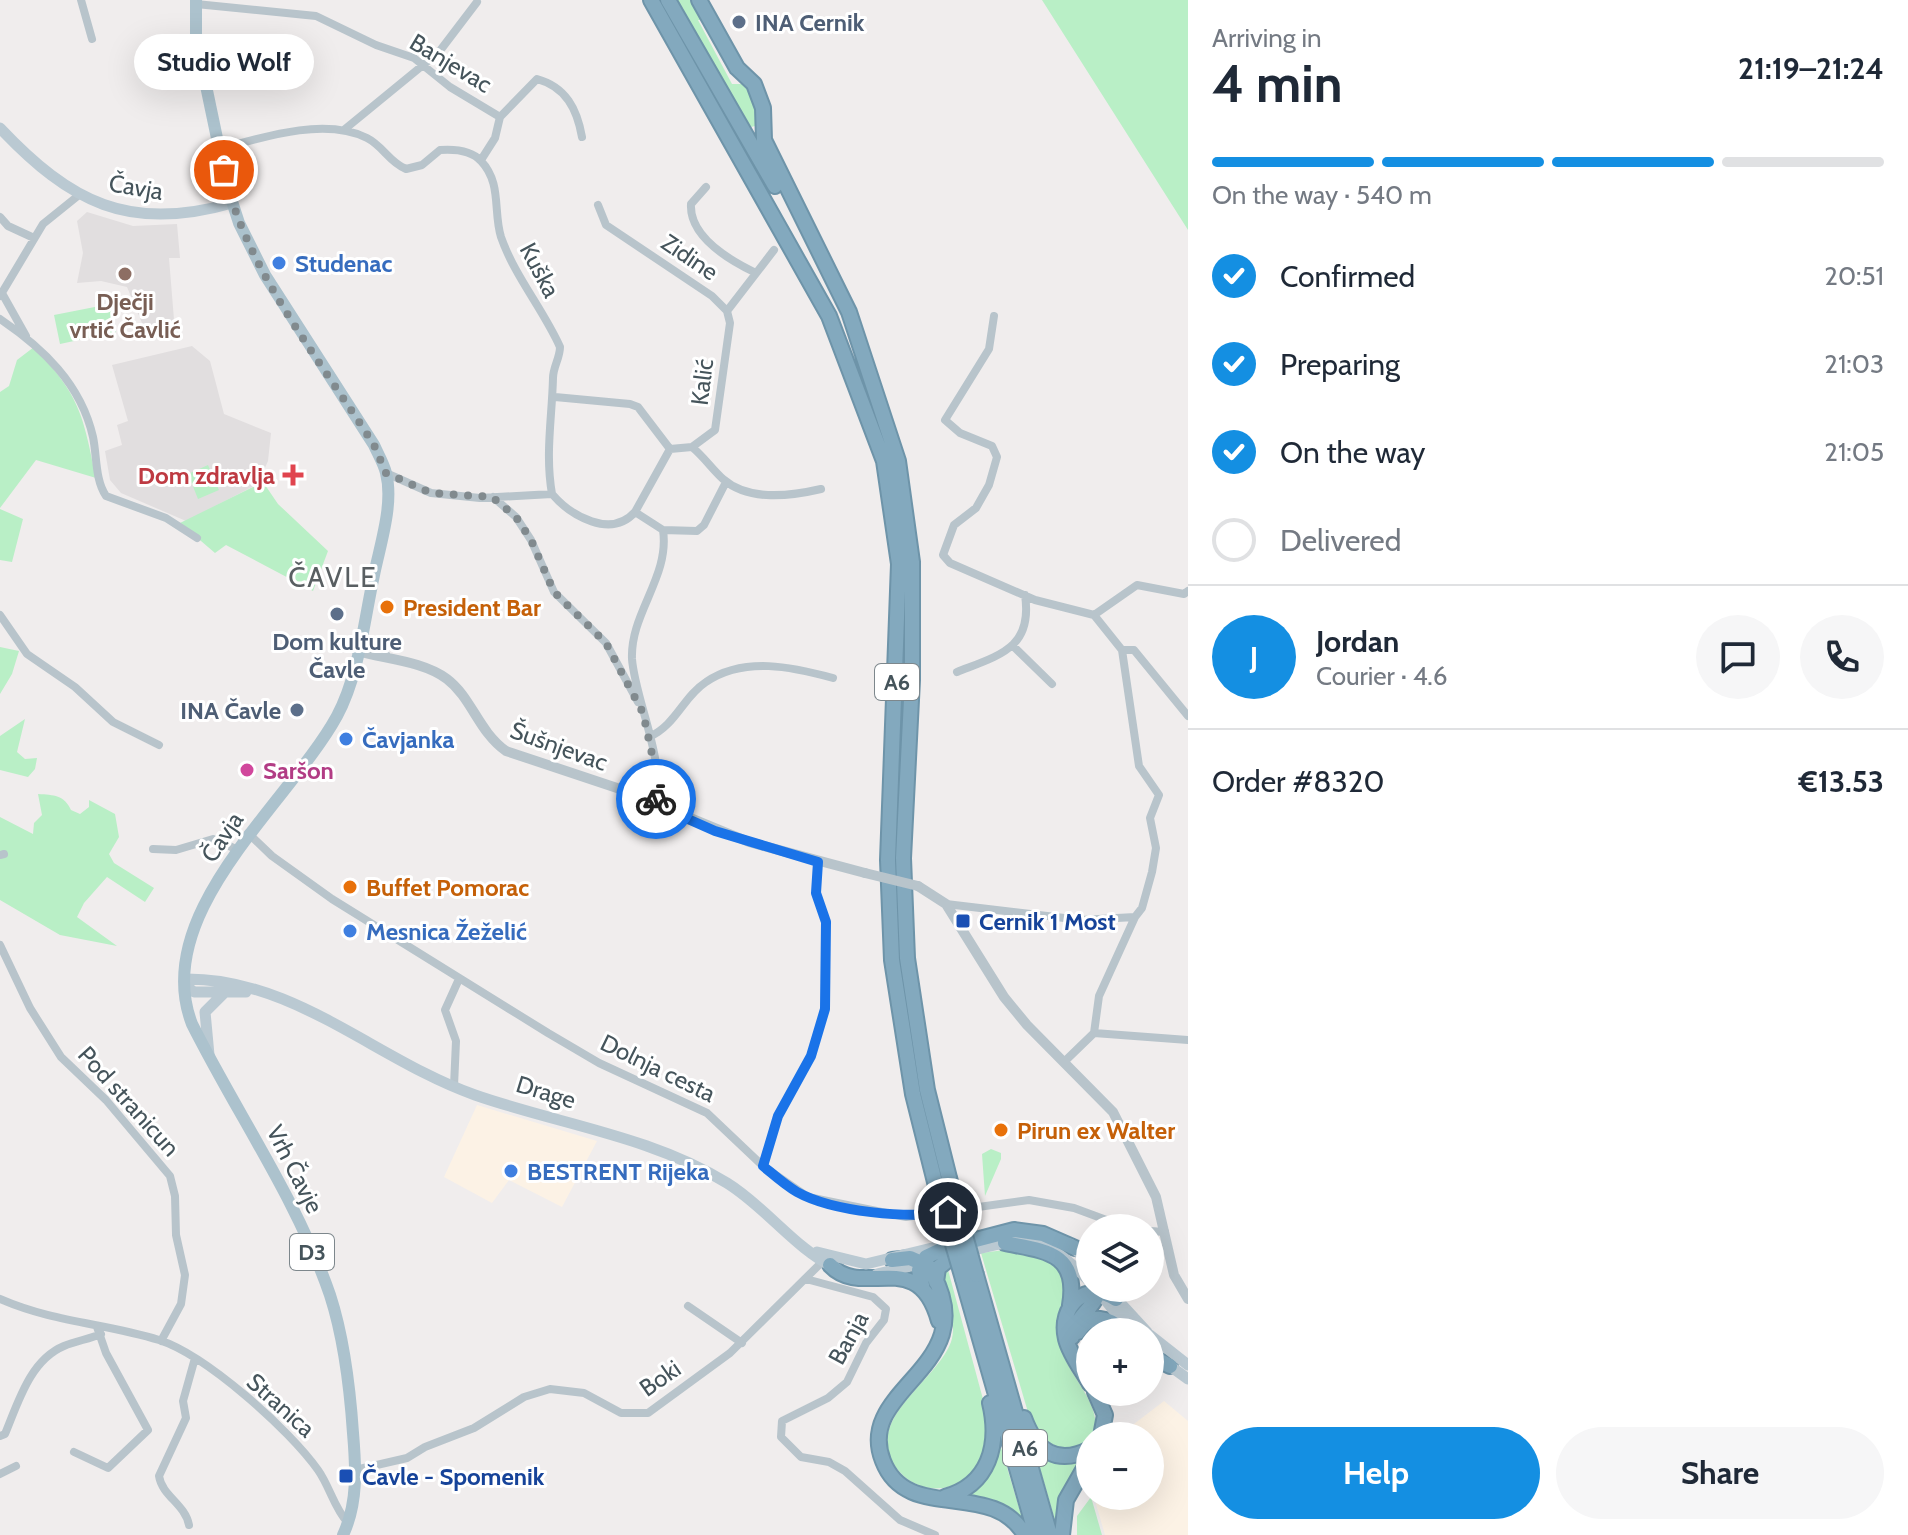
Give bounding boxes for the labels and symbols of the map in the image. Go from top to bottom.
place label: INA Cernik [755,8,865,37]
marker: INA Cernik [730,13,748,31]
street label: Banjevac [405,27,497,99]
callout: Studio Wolf [134,34,314,90]
pin [190,136,258,204]
street label: Čavja [107,168,166,206]
street label: Zidine [656,228,724,286]
street label: Kuška [514,238,567,303]
place label: Studenac [295,249,392,278]
marker: Studenac [270,254,288,272]
marker: Dječji vrtić Čavlić [116,265,134,283]
place label: Dječji vrtić Čavlić [69,287,181,344]
street label: Kalić [685,357,719,407]
place label: Dom zdravlja [138,461,275,490]
marker: Dom zdravlja [282,464,304,486]
district label: ČAVLE [288,560,378,594]
place label: President Bar [403,593,541,622]
marker: President Bar [378,598,396,616]
marker: Dom kulture Čavle [328,605,346,623]
place label: Dom kulture Čavle [272,627,402,684]
road number: A6 [875,664,919,700]
place label: INA Čavle [180,696,281,725]
marker: INA Čavle [288,701,306,719]
street label: Šušnjevac [507,715,612,777]
place label: Čavjanka [362,725,455,754]
marker: Čavjanka [337,730,355,748]
place label: Saršon [263,756,334,785]
courier [616,759,696,839]
marker: Saršon [238,761,256,779]
street label: Čavja [195,806,249,868]
place label: Buffet Pomorac [366,873,529,902]
marker: Buffet Pomorac [341,878,359,896]
place label: Cernik 1 Most [979,907,1116,936]
marker: Cernik 1 Most [954,912,972,930]
place label: Mesnica Žeželić [366,917,527,946]
marker: Mesnica Žeželić [341,922,359,940]
street label: Dolnja cesta [596,1028,721,1108]
street label: Pod stranicun [72,1040,186,1162]
street label: Drage [513,1069,579,1115]
place label: Pirun ex Walter [1017,1116,1175,1145]
street label: Vrh Čavje [261,1120,329,1218]
marker: Pirun ex Walter [992,1121,1010,1139]
place label: BESTRENT Rijeka [527,1157,709,1186]
marker: BESTRENT Rijeka [502,1162,520,1180]
pin [914,1178,982,1246]
road number: D3 [290,1234,334,1270]
street label: Banja [822,1306,874,1369]
street label: Boki [634,1354,686,1402]
street label: Stranica [241,1367,321,1443]
road number: A6 [1003,1430,1047,1466]
place label: Čavle - Spomenik [362,1462,545,1491]
marker: Čavle - Spomenik [337,1467,355,1485]

